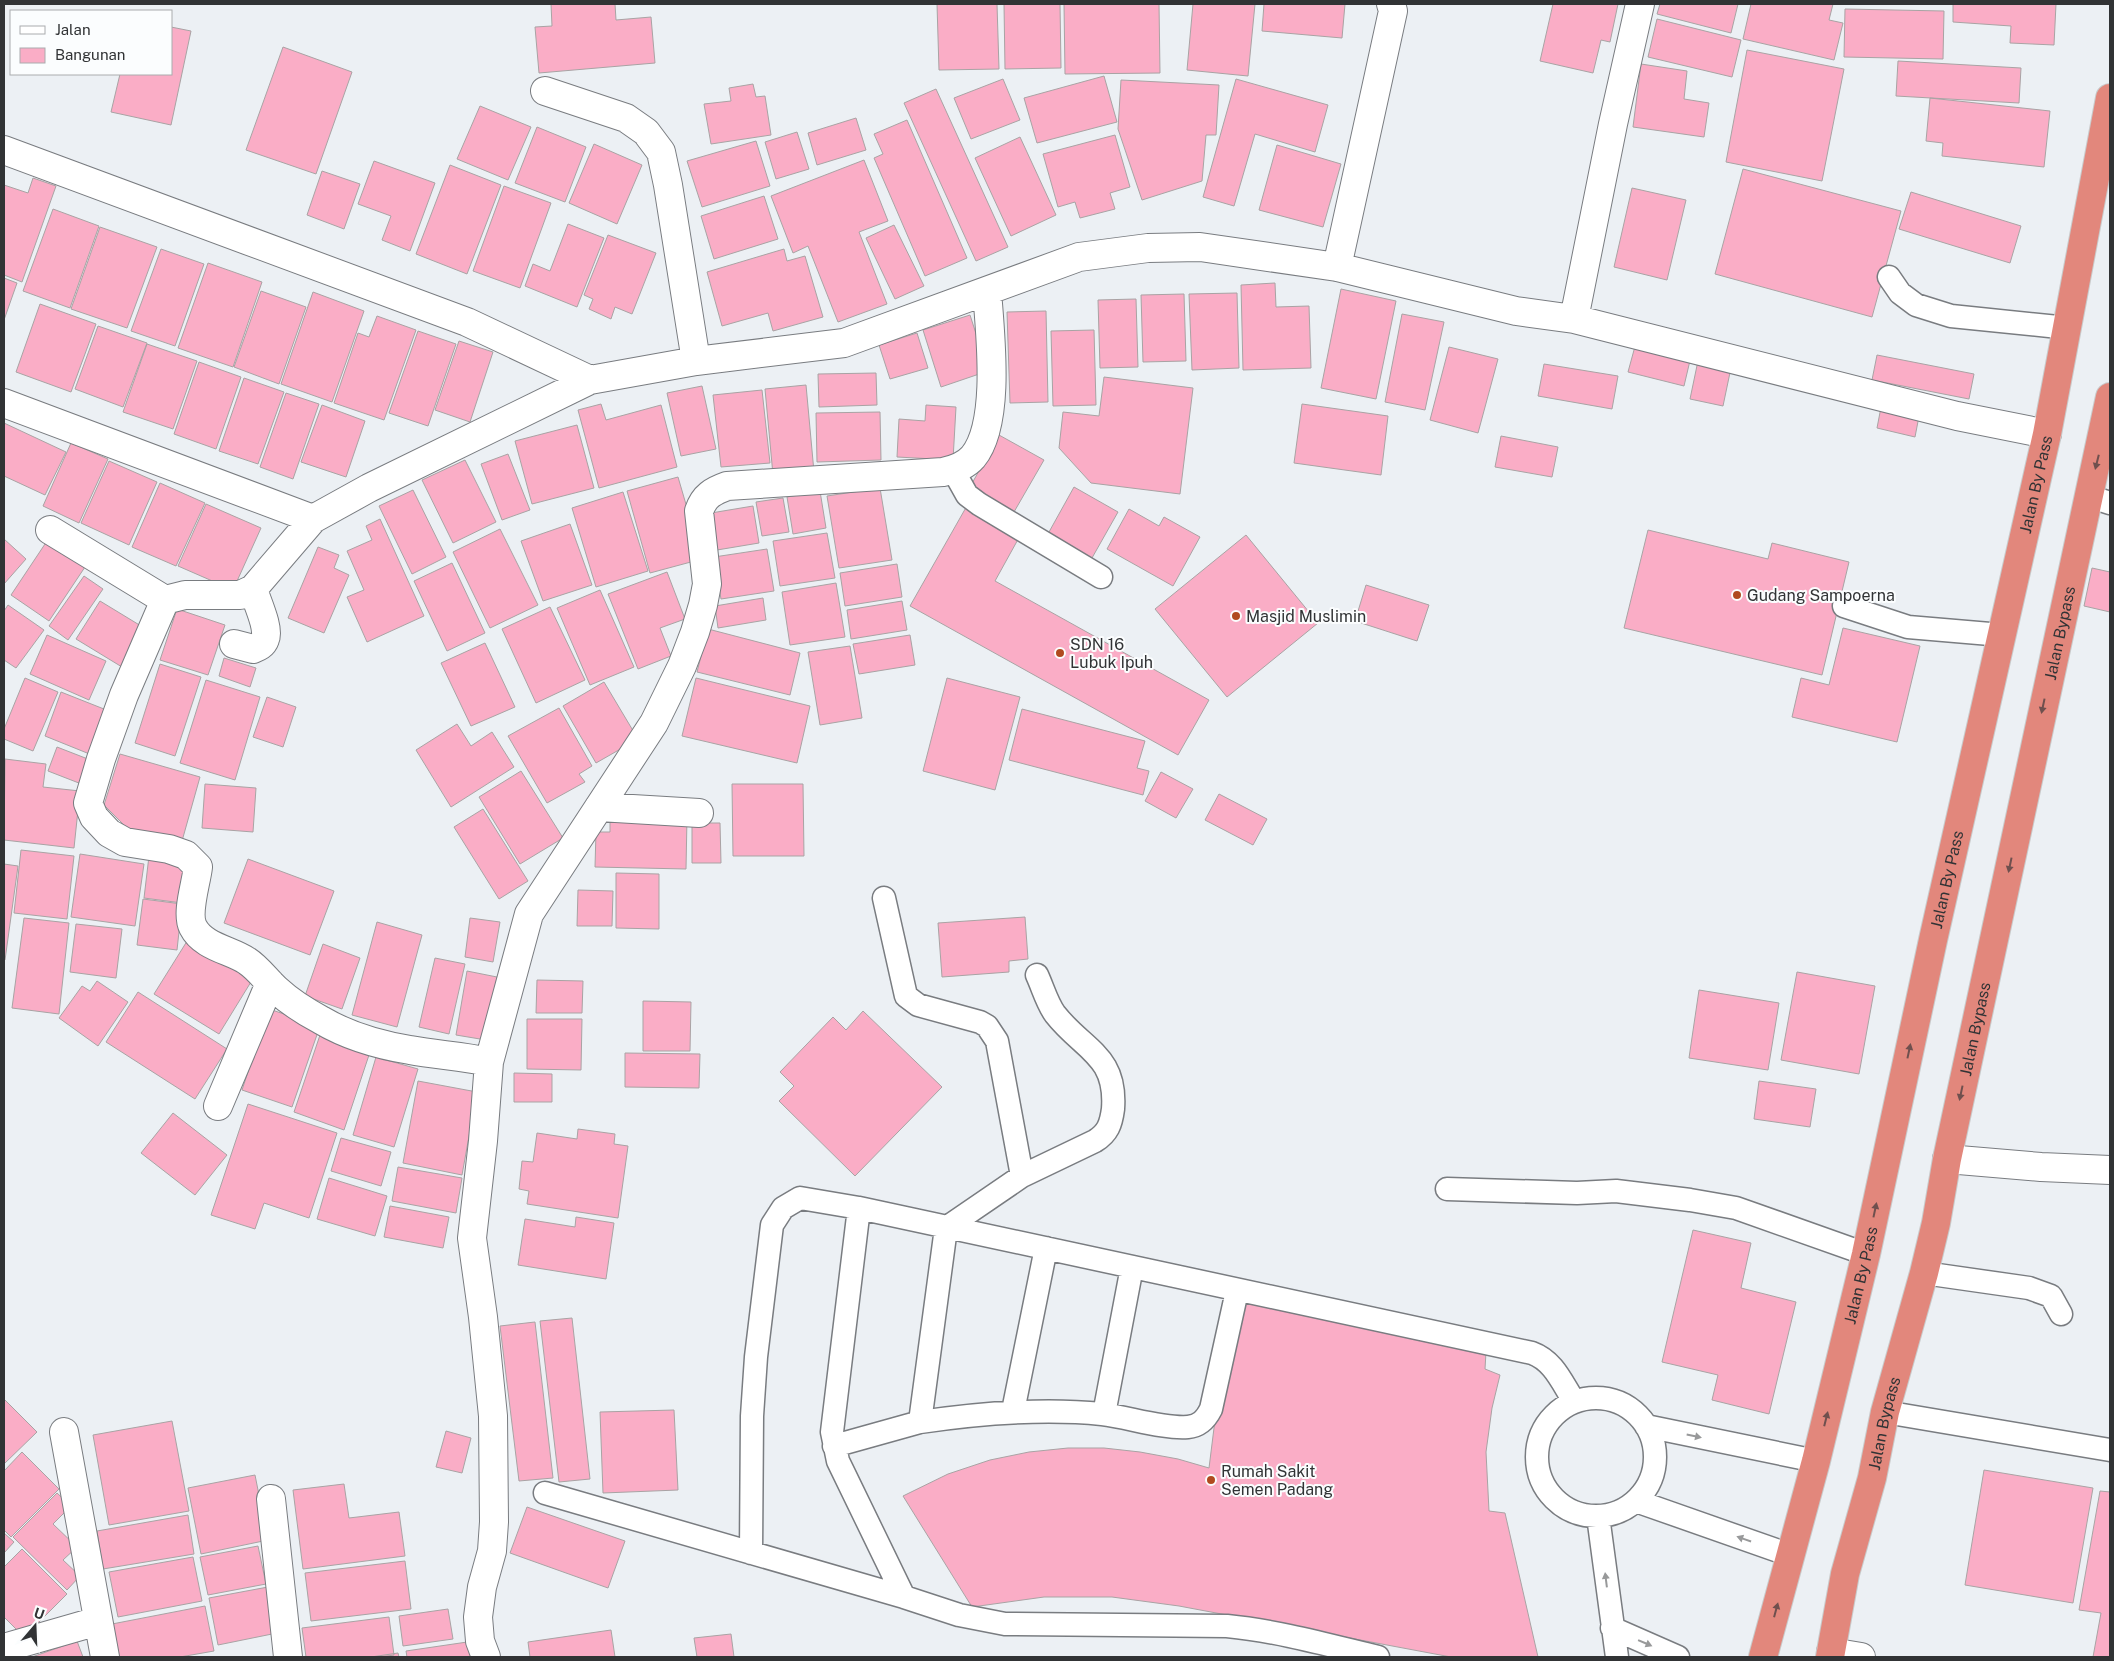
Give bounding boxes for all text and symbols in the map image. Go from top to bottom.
legend [10,10,172,75]
text: Jalan [55,21,91,38]
text: Bangunan [55,46,126,63]
street label: Jalan By Pass [2015,434,2056,535]
one-way arrow [2093,455,2101,470]
street label: Jalan Bypass [2040,584,2079,682]
place label: Gudang Sampoerna [1747,586,1895,605]
marker: Gudang Sampoerna [1731,589,1743,601]
place label: Masjid Muslimin [1246,607,1366,626]
marker: Masjid Muslimin [1230,610,1242,622]
place label: SDN 16 Lubuk Ipuh [1070,635,1153,672]
marker: SDN 16 Lubuk Ipuh [1054,647,1066,659]
one-way arrow [2039,699,2047,715]
street label: Jalan By Pass [1926,829,1967,930]
one-way arrow [2005,858,2013,874]
street label: Jalan Bypass [1956,980,1994,1078]
one-way arrow [1905,1043,1913,1058]
one-way arrow [1957,1085,1965,1100]
one-way arrow [1872,1201,1880,1217]
street label: Jalan By Pass [1840,1225,1881,1326]
street label: Jalan Bypass [1864,1374,1904,1472]
one-way arrow [1822,1412,1830,1427]
one-way arrow [1686,1432,1701,1440]
place label: Rumah Sakit Semen Padang [1221,1462,1333,1499]
marker: Rumah Sakit Semen Padang [1205,1474,1217,1486]
one-way arrow [1737,1535,1752,1542]
one-way arrow [1602,1572,1610,1588]
north arrow [10,1601,60,1651]
one-way arrow [1772,1603,1780,1618]
text: U [32,1604,47,1623]
one-way arrow [1638,1639,1652,1647]

